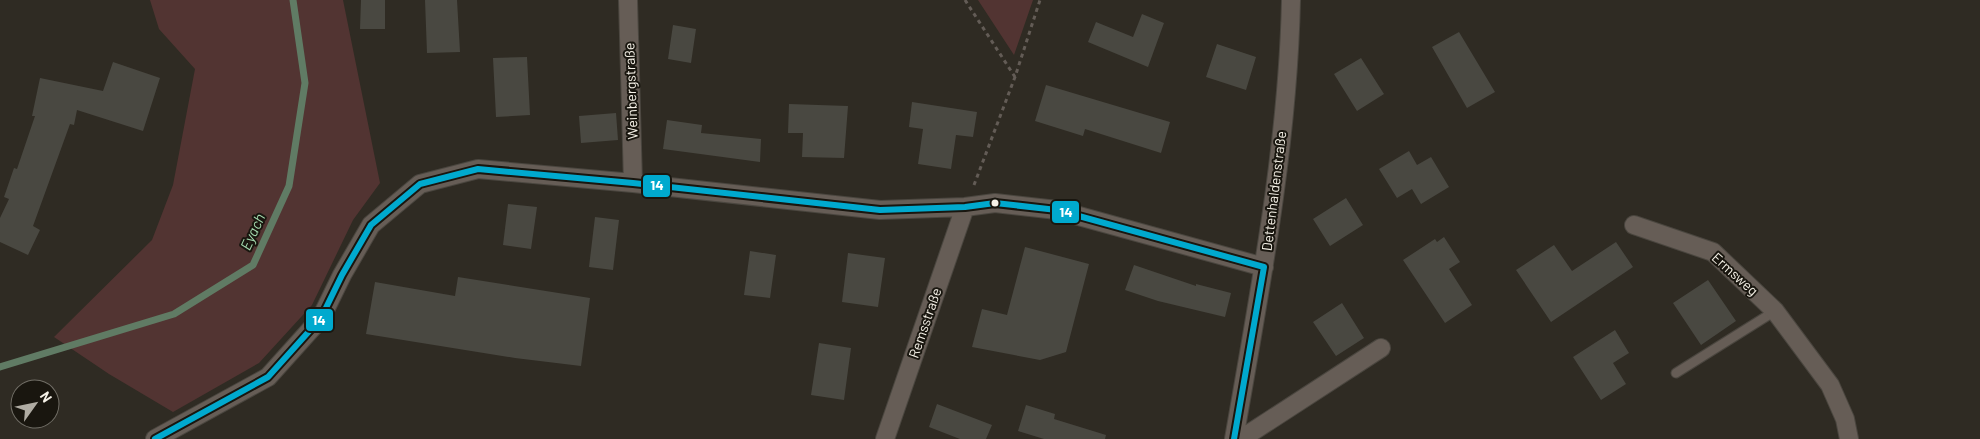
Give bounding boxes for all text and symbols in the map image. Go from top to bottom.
street label: Weinbergstraße [620,42,641,140]
street label: Dettenhaldenstraße [1258,130,1289,252]
line badge: 14 [642,174,671,198]
text: 14 [650,176,664,193]
unlabelled marker [990,198,1000,208]
line badge: 14 [1051,200,1080,224]
text: 14 [1059,203,1073,220]
water label: Eyach [236,210,268,253]
street label: Ermsweg [1709,248,1762,299]
street label: Remsstraße [905,285,945,360]
line badge: 14 [305,308,334,332]
text: 14 [312,311,326,328]
north arrow [10,379,60,429]
text: N [37,388,56,405]

